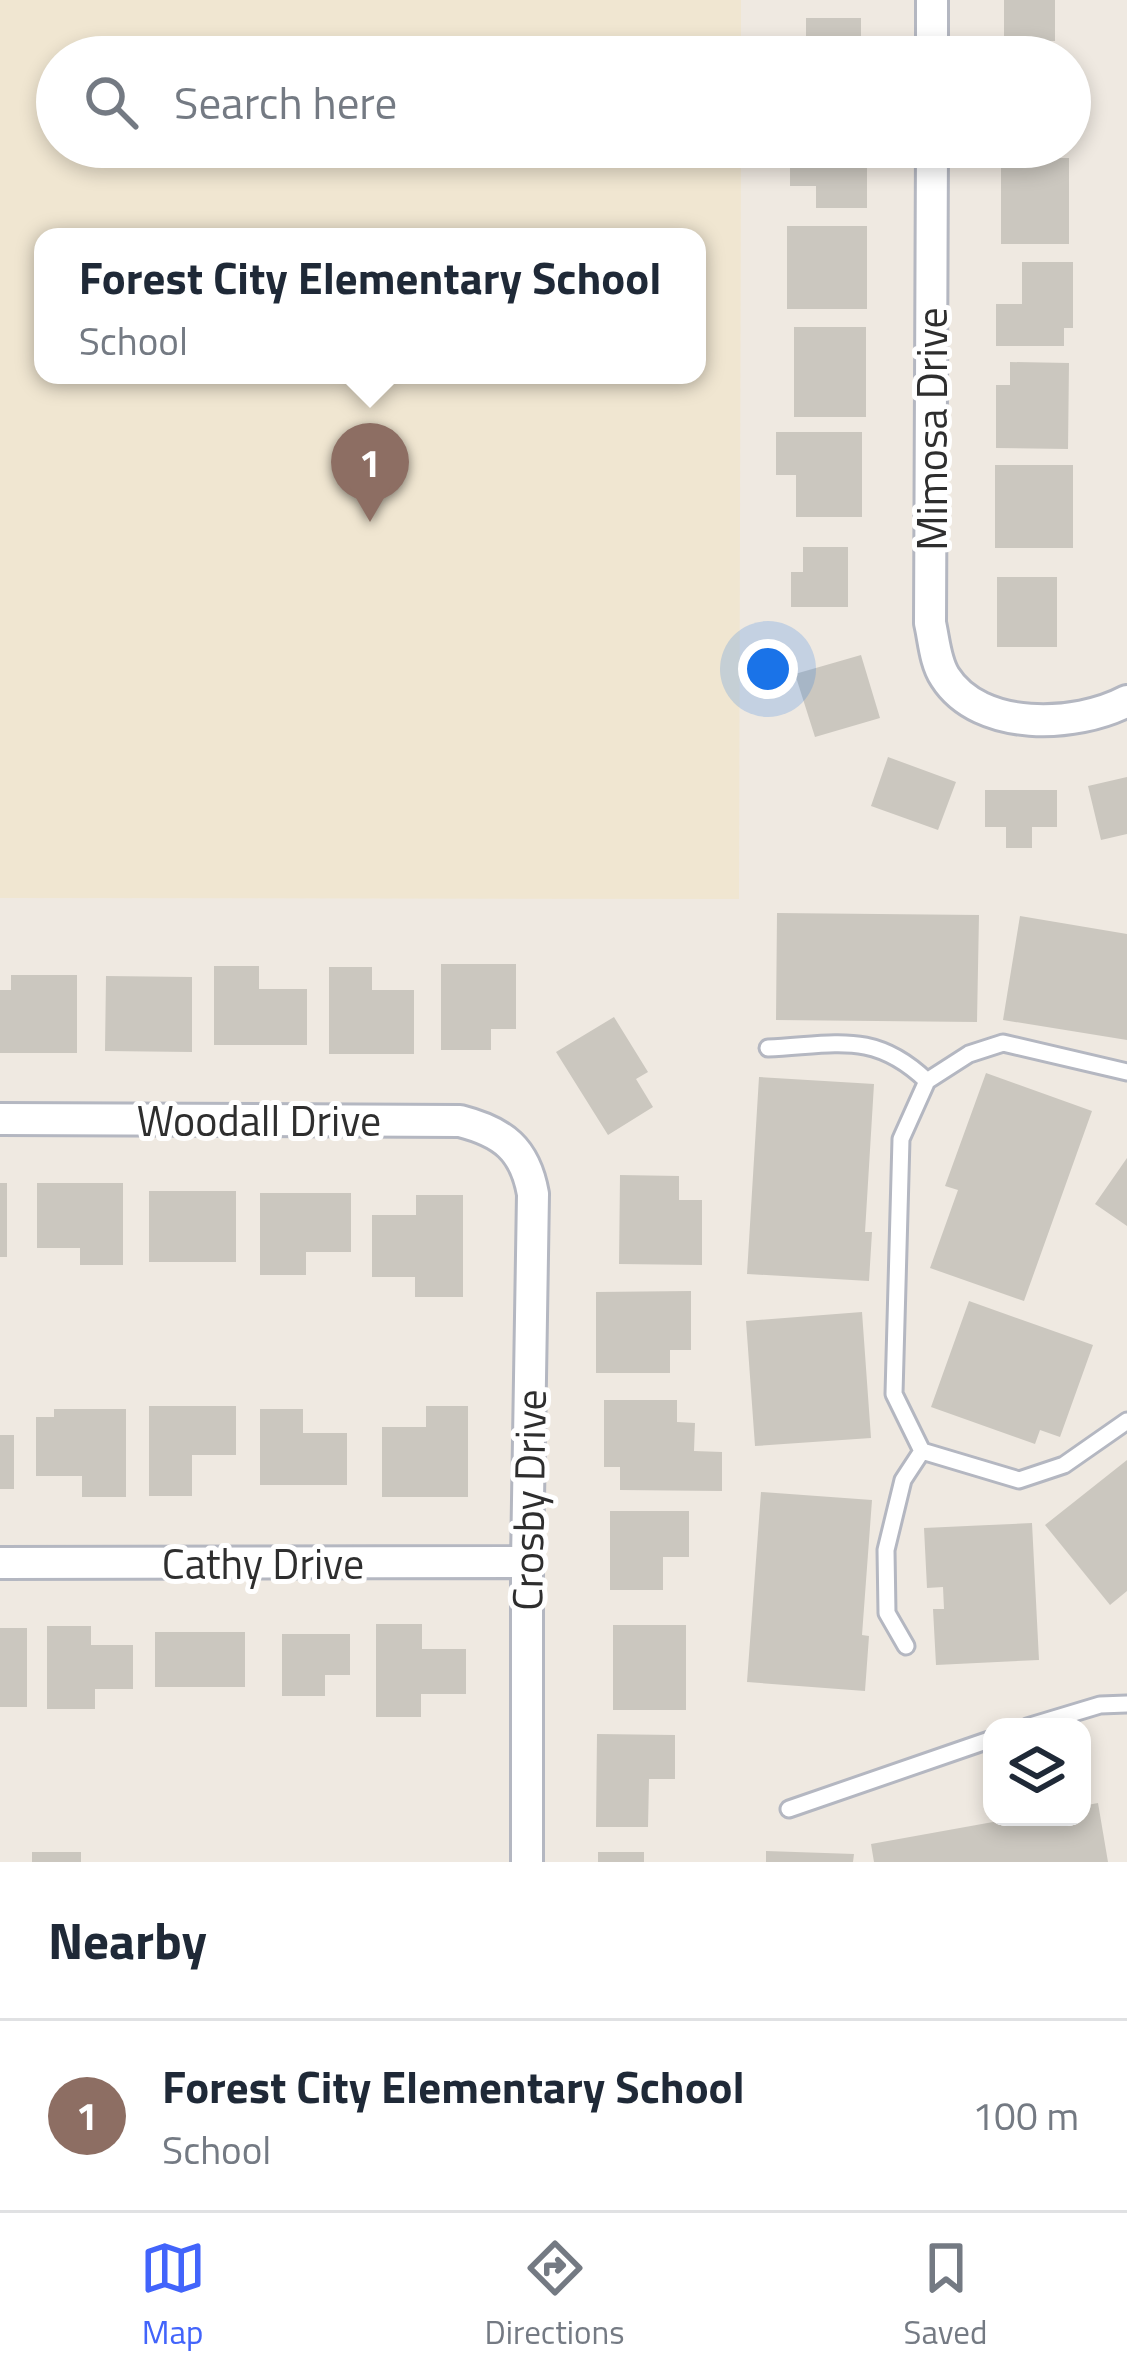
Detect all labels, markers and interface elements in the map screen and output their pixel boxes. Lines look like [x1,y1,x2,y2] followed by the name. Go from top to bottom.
[36,36,1091,168] search box
[174,68,397,136] text: Search here
[78,69,144,135] icon: search
[34,228,706,384] popup
[79,243,661,311] text: Forest City Elementary School
[899,307,963,551] street label: Mimosa Drive
[79,311,188,370] text: School
[331,423,409,522] pin: 1
[738,639,798,699] your location
[137,1088,381,1152] street label: Woodall Drive
[494,1389,562,1611] street label: Crosby Drive
[162,1531,364,1595] street label: Cathy Drive
[983,1718,1091,1826] map controls
[983,1718,1091,1826] button: layers
[48,1901,207,1979] text: Nearby
[162,2052,745,2120] text: Forest City Elementary School
[76,2086,98,2145] text: 1
[972,2086,1079,2145] text: 100 m
[162,2120,271,2179] text: School
[140,2235,206,2357] tab: Map
[485,2235,625,2357] tab: Directions
[904,2235,987,2357] tab: Saved

